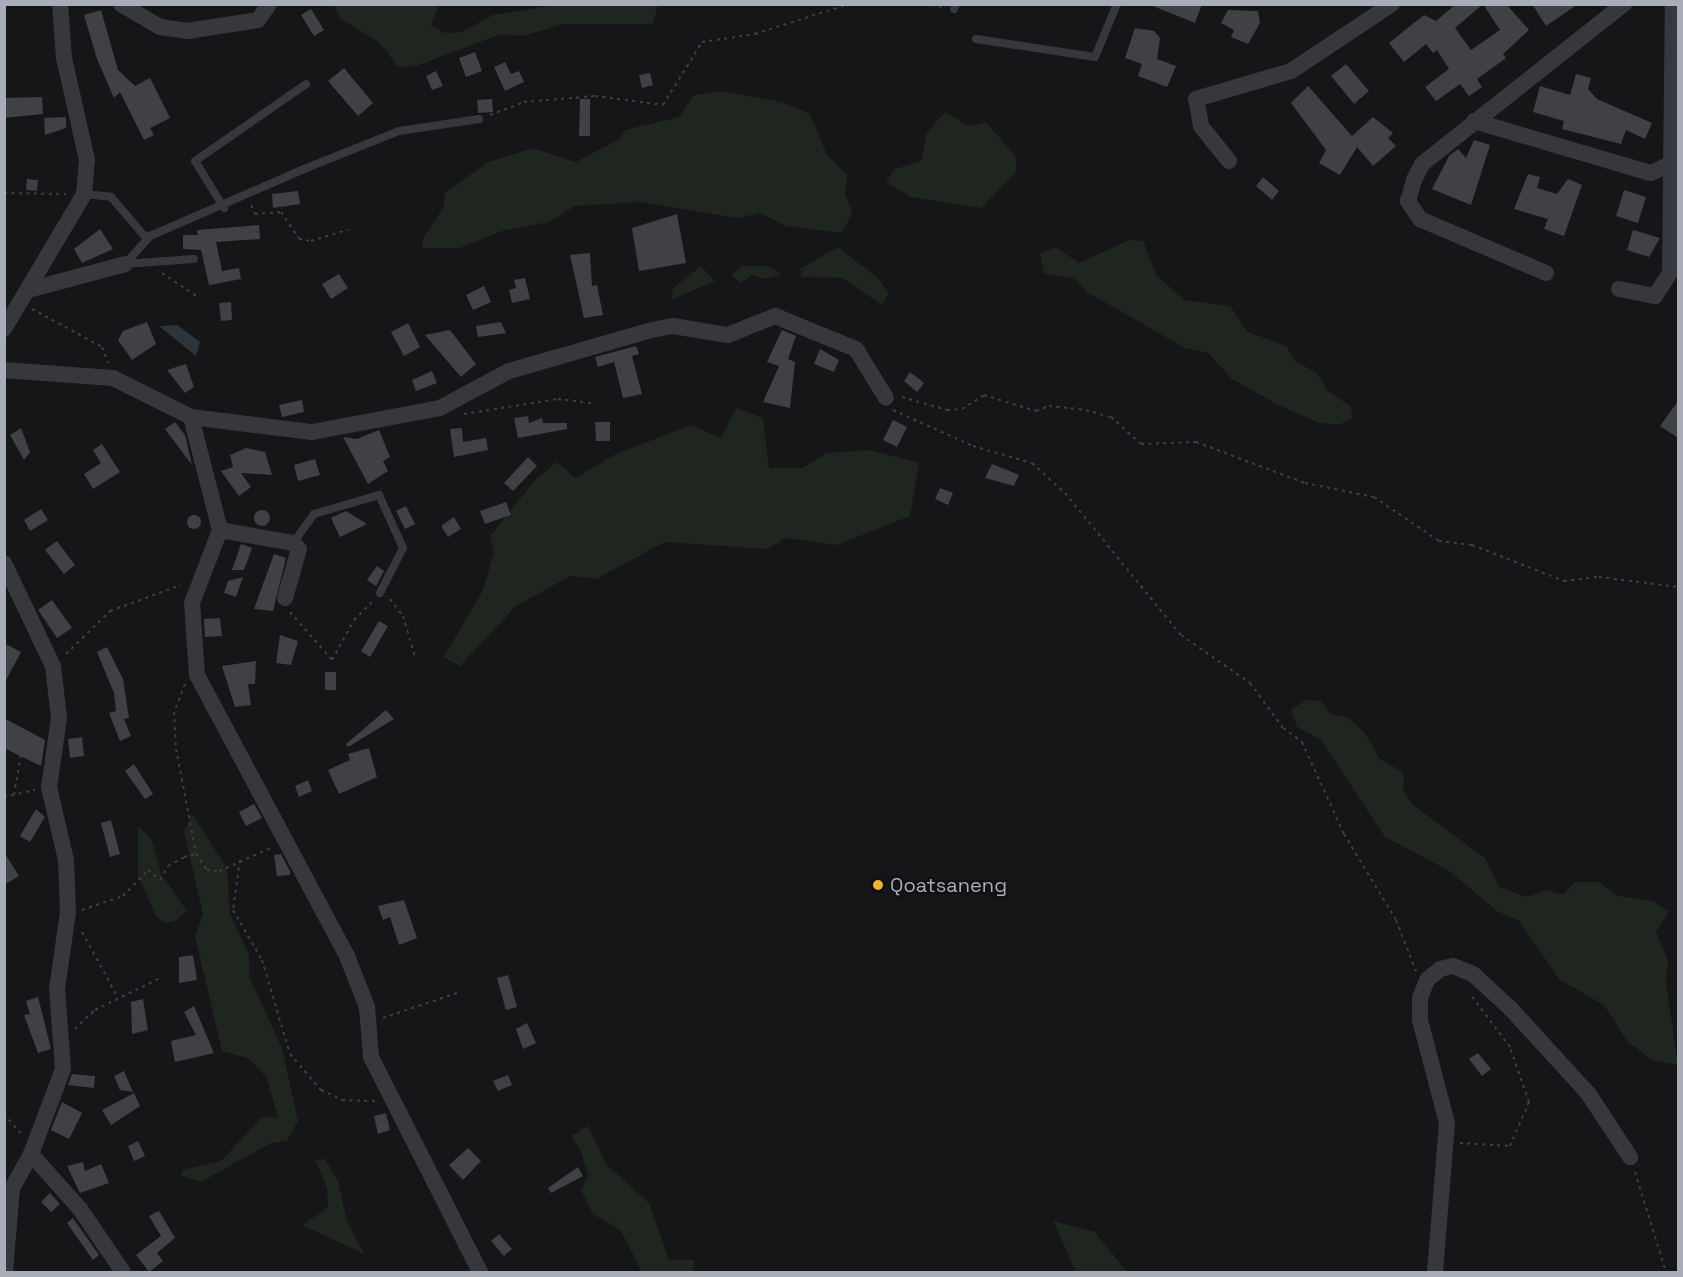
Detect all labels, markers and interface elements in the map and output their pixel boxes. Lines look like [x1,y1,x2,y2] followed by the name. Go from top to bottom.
[890,873,1007,897] place label: Qoatsaneng
[871,878,885,892] marker: Qoatsaneng

